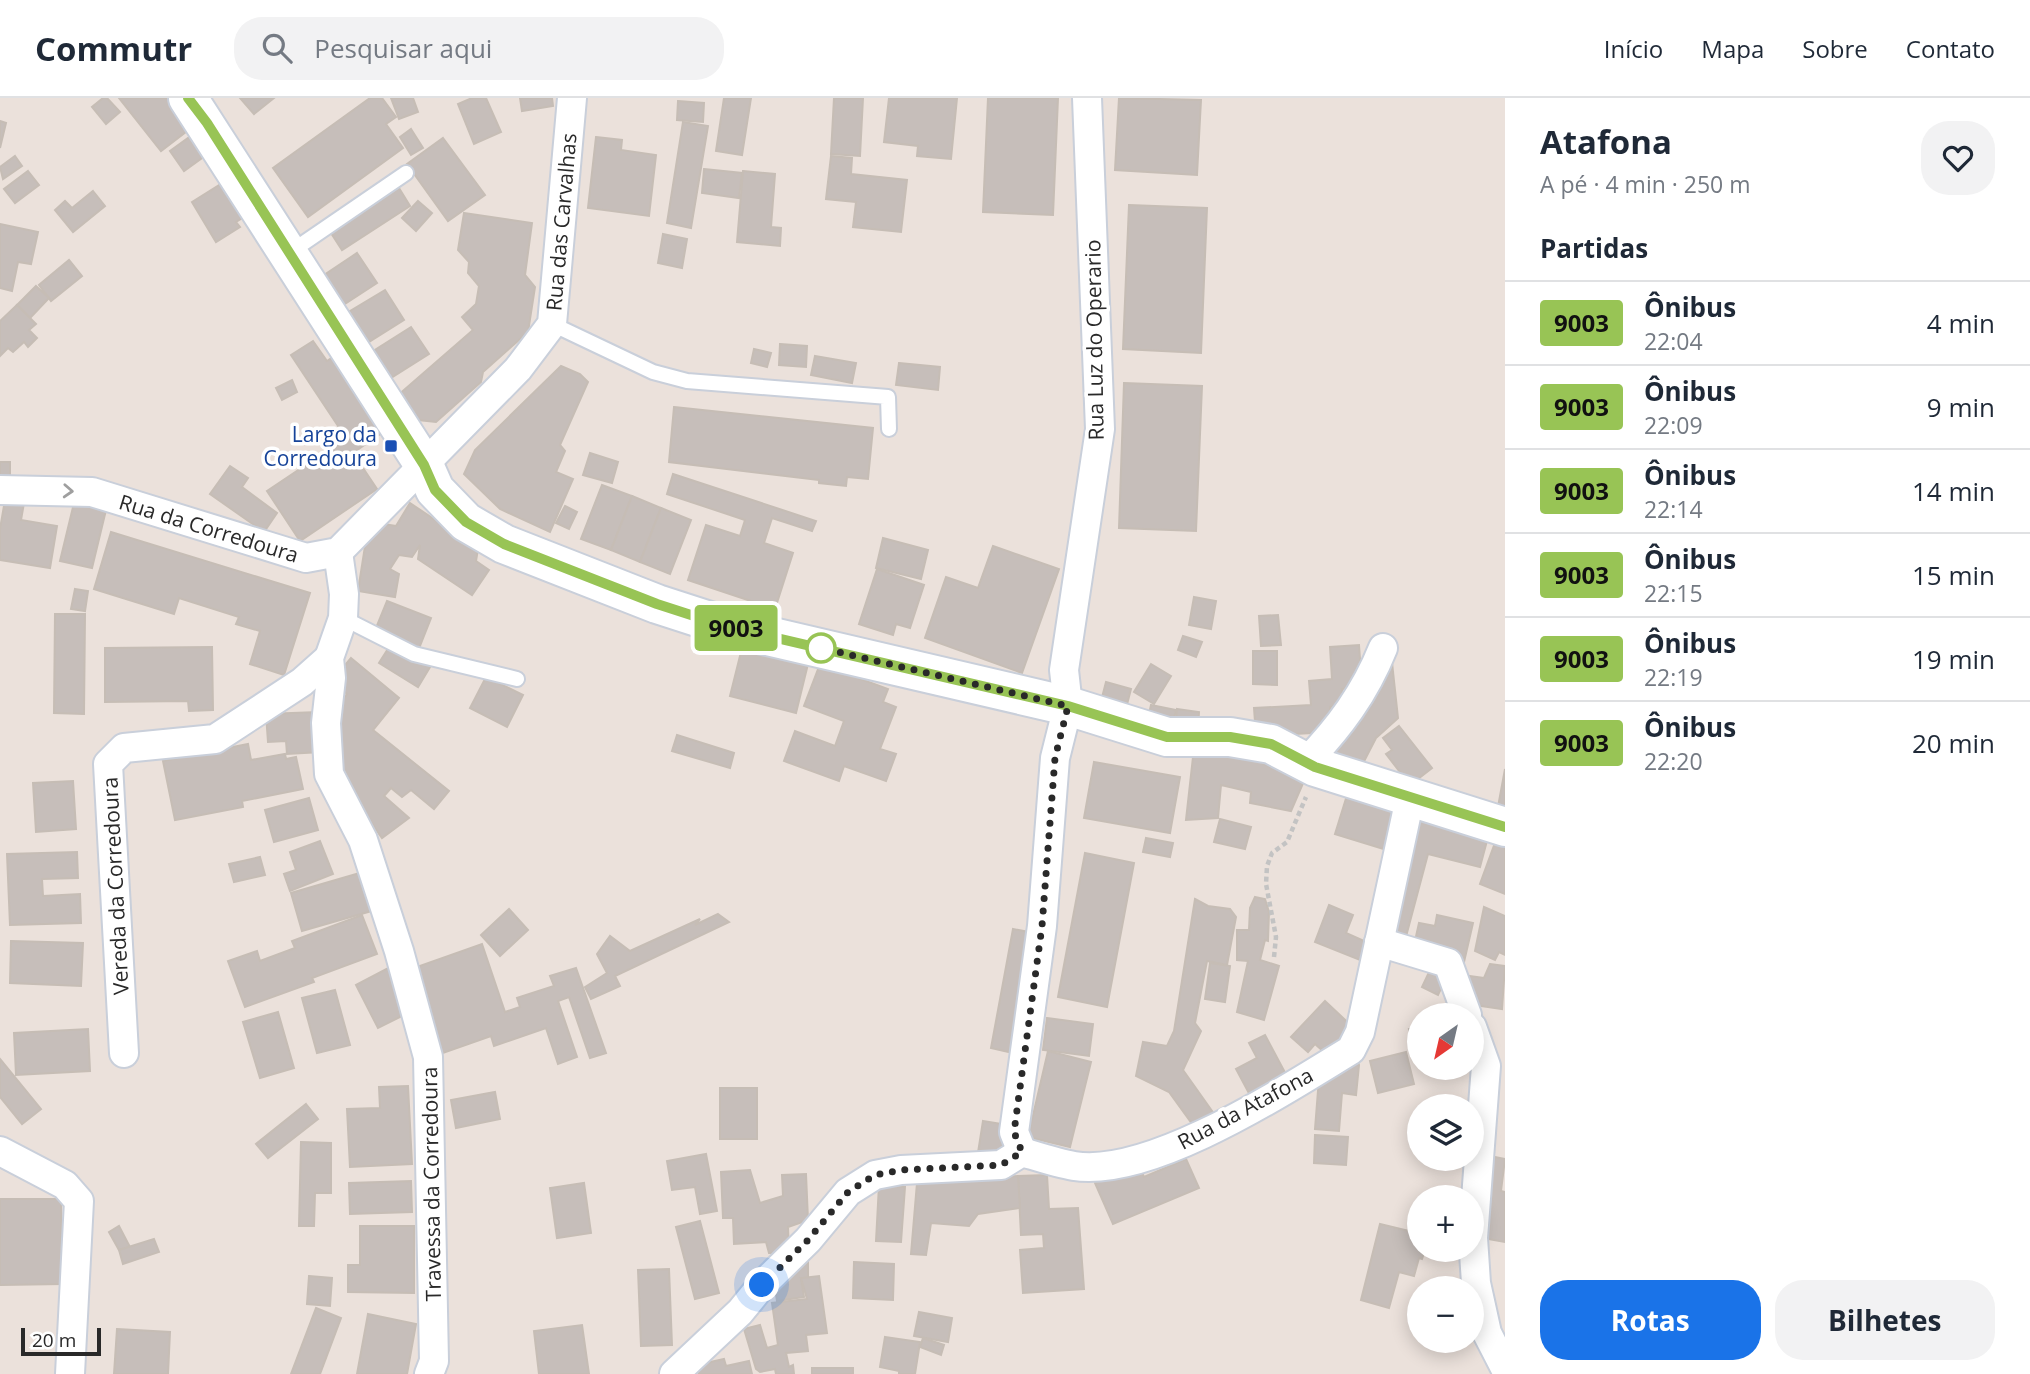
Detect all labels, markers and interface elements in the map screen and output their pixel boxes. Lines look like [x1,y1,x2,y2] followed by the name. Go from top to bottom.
[234,17,724,80] search box
[35,26,192,71] text: Commutr
[258,29,296,67] icon: search
[314,30,492,66] text: Pesquisar aqui
[1604,32,1663,65] text: Início
[1701,32,1764,65] text: Mapa
[1802,32,1868,65] text: Sobre
[1906,32,1995,65] text: Contato
[1540,119,1672,164] text: Atafona
[1921,121,1995,195] button: heart
[539,132,583,312] street label: Rua das Carvalhas
[1540,168,1751,200] text: A pé · 4 min · 250 m
[1540,230,1648,266] text: Partidas
[1078,239,1110,441] street label: Rua Luz do Operario
[1644,289,1736,325] text: Ônibus
[1927,305,1995,341] text: 4 min
[1554,306,1609,339] text: 9003
[1644,325,1703,357] text: 22:04
[1644,373,1736,409] text: Ônibus
[1927,389,1995,425] text: 9 min
[1554,390,1609,423] text: 9003
[1644,409,1703,441] text: 22:09
[264,420,377,472] place label: Largo da Corredoura
[383,438,399,454] marker: Largo da Corredoura
[1644,457,1736,493] text: Ônibus
[1912,473,1995,509] text: 14 min
[1554,474,1609,507] text: 9003
[63,483,74,498] one-way arrow
[116,487,302,569] street label: Rua da Corredoura
[1644,493,1703,525] text: 22:14
[1644,541,1736,577] text: Ônibus
[1912,557,1995,593] text: 15 min
[1554,558,1609,591] text: 9003
[1644,577,1703,609] text: 22:15
[687,605,785,651] line badge: 9003
[709,611,763,644] text: 9003
[1644,625,1736,661] text: Ônibus
[806,633,836,663] unlabelled marker
[1912,641,1995,677] text: 19 min
[1554,642,1609,675] text: 9003
[1644,661,1703,693] text: 22:19
[1644,709,1736,745] text: Ônibus
[1912,725,1995,761] text: 20 min
[1554,726,1609,759] text: 9003
[1644,745,1703,777] text: 22:20
[95,776,135,996] street label: Vereda da Corredoura
[1407,1003,1484,1080] north arrow
[1407,1003,1484,1353] map controls
[1172,1061,1318,1155] street label: Rua da Atafona
[415,1066,447,1302] street label: Travessa da Corredoura
[1407,1094,1484,1171] button: layers
[1407,1185,1484,1262] button: +
[744,1267,779,1302] your location
[1407,1276,1484,1353] button: −
[1540,1280,1761,1360] button: Rotas
[1775,1280,1995,1360] button: Bilhetes
[21,1325,102,1357] scale bar
[32,1327,76,1353] text: 20 m

